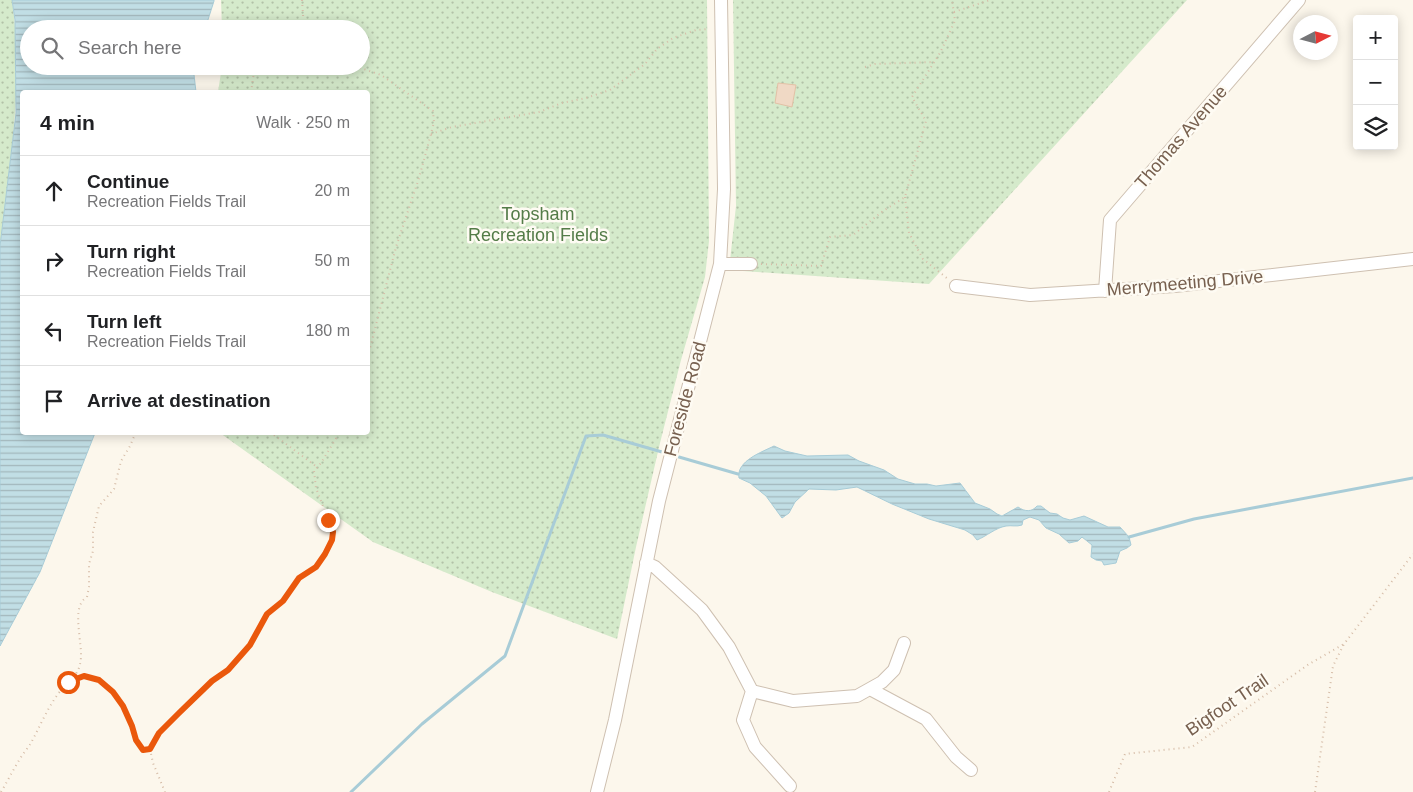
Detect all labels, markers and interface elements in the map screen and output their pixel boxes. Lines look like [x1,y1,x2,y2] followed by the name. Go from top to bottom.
[1293,15,1338,60] north arrow
[1353,15,1398,150] map controls
[1353,15,1398,60] button: +
[20,20,370,75] search box
[38,34,66,62] icon: search
[78,37,182,58] text: Search here
[1353,60,1398,105] button: −
[1131,81,1231,193] street label: Thomas Avenue
[1353,105,1398,150] button: layers
[40,111,95,134] text: 4 min
[256,114,350,131] text: Walk · 250 m
[87,171,169,192] text: Continue
[40,177,68,205] icon: ahead
[314,182,350,199] text: 20 m
[87,193,246,210] text: Recreation Fields Trail
[468,204,608,245] park label: Topsham Recreation Fields
[87,241,175,262] text: Turn right
[40,247,68,275] icon: right
[314,252,350,269] text: 50 m
[87,263,246,280] text: Recreation Fields Trail
[1106,266,1264,300] street label: Merrymeeting Drive
[87,311,162,332] text: Turn left
[40,317,68,345] icon: left
[306,322,350,339] text: 180 m
[87,333,246,350] text: Recreation Fields Trail
[660,339,710,459] street label: Foreside Road
[40,387,68,415] icon: arrive
[87,390,271,411] text: Arrive at destination
[317,509,340,532] route end
[1182,670,1272,740] street label: Bigfoot Trail
[57,671,80,694] route start

